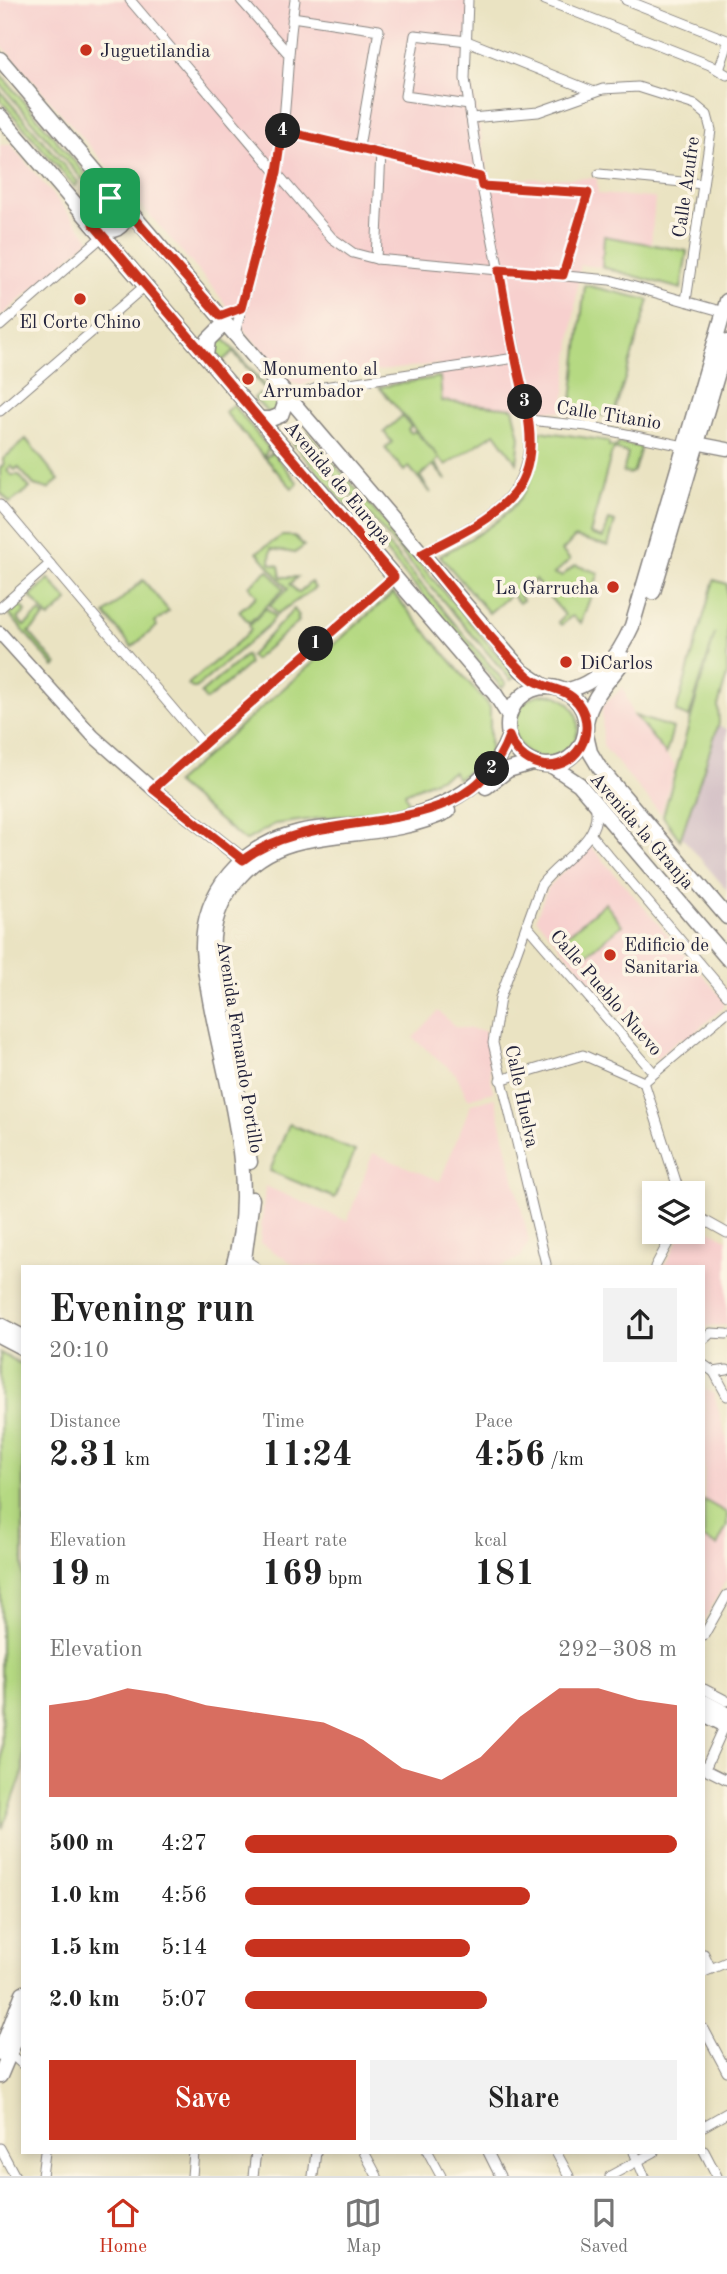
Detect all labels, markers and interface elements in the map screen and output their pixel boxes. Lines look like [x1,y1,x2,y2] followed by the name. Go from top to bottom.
[78,42,94,58] marker: Juguetilandia
[100,43,211,62] place label: Juguetilandia
[266,114,300,148] pin: 4
[277,121,288,140] text: 4
[671,135,704,239] street label: Calle Azufre
[80,168,140,228] pin
[91,179,129,217] icon: arrive
[72,291,88,307] marker: El Corte Chino
[19,314,141,333] place label: El Corte Chino
[262,361,378,402] place label: Monumento al Arrumbador
[240,371,256,387] marker: Monumento al Arrumbador
[508,384,542,420] pin: 3
[519,392,530,411] text: 3
[555,399,662,434] street label: Calle Titanio
[280,418,395,550] street label: Avenida de Europa
[605,579,621,595] marker: La Garrucha
[495,580,600,599] place label: La Garrucha
[298,626,334,662] pin: 1
[310,634,321,653] text: 1
[558,654,574,670] marker: DiCarlos
[580,655,653,674] place label: DiCarlos
[475,752,510,786] pin: 2
[486,759,497,778] text: 2
[586,770,697,894] street label: Avenida la Granja
[545,927,665,1060] street label: Calle Pueblo Nuevo
[624,937,709,978] place label: Edificio de Sanitaria
[212,940,265,1155] street label: Avenida Fernando Portillo
[602,947,618,963] marker: Edificio de Sanitaria
[500,1044,541,1150] street label: Calle Huelva
[642,1181,705,1244] map controls
[642,1181,705,1244] button: layers
[603,1288,677,1362] button: share
[49,1292,255,1330] text: Evening run
[49,1339,109,1362] text: 20:10
[49,1413,121,1432] text: Distance
[262,1413,304,1432] text: Time
[474,1413,513,1432] text: Pace
[49,1438,120,1473] text: 2.31
[262,1438,353,1473] text: 11:24
[474,1438,545,1473] text: 4:56
[120,1451,150,1470] text: km
[545,1451,584,1470] text: /km
[49,1532,126,1551] text: Elevation
[262,1532,347,1551] text: Heart rate
[474,1532,507,1551] text: kcal
[49,1557,90,1592] text: 19
[262,1557,323,1592] text: 169
[474,1557,535,1592] text: 181
[90,1570,110,1589] text: m
[323,1570,363,1589] text: bpm
[49,1638,143,1661] text: Elevation
[558,1638,677,1661] text: 292–308 m
[49,1832,114,1855] text: 500 m
[161,1832,207,1855] text: 4:27
[49,1884,120,1907] text: 1.0 km
[161,1884,207,1907] text: 4:56
[49,1936,120,1959] text: 1.5 km
[161,1936,207,1959] text: 5:14
[49,1988,120,2011] text: 2.0 km
[161,1988,207,2011] text: 5:07
[49,2060,356,2140] button: Save
[370,2060,677,2140] button: Share
[99,2194,147,2259] tab: Home
[344,2194,382,2259] tab: Map
[580,2194,628,2259] tab: Saved

